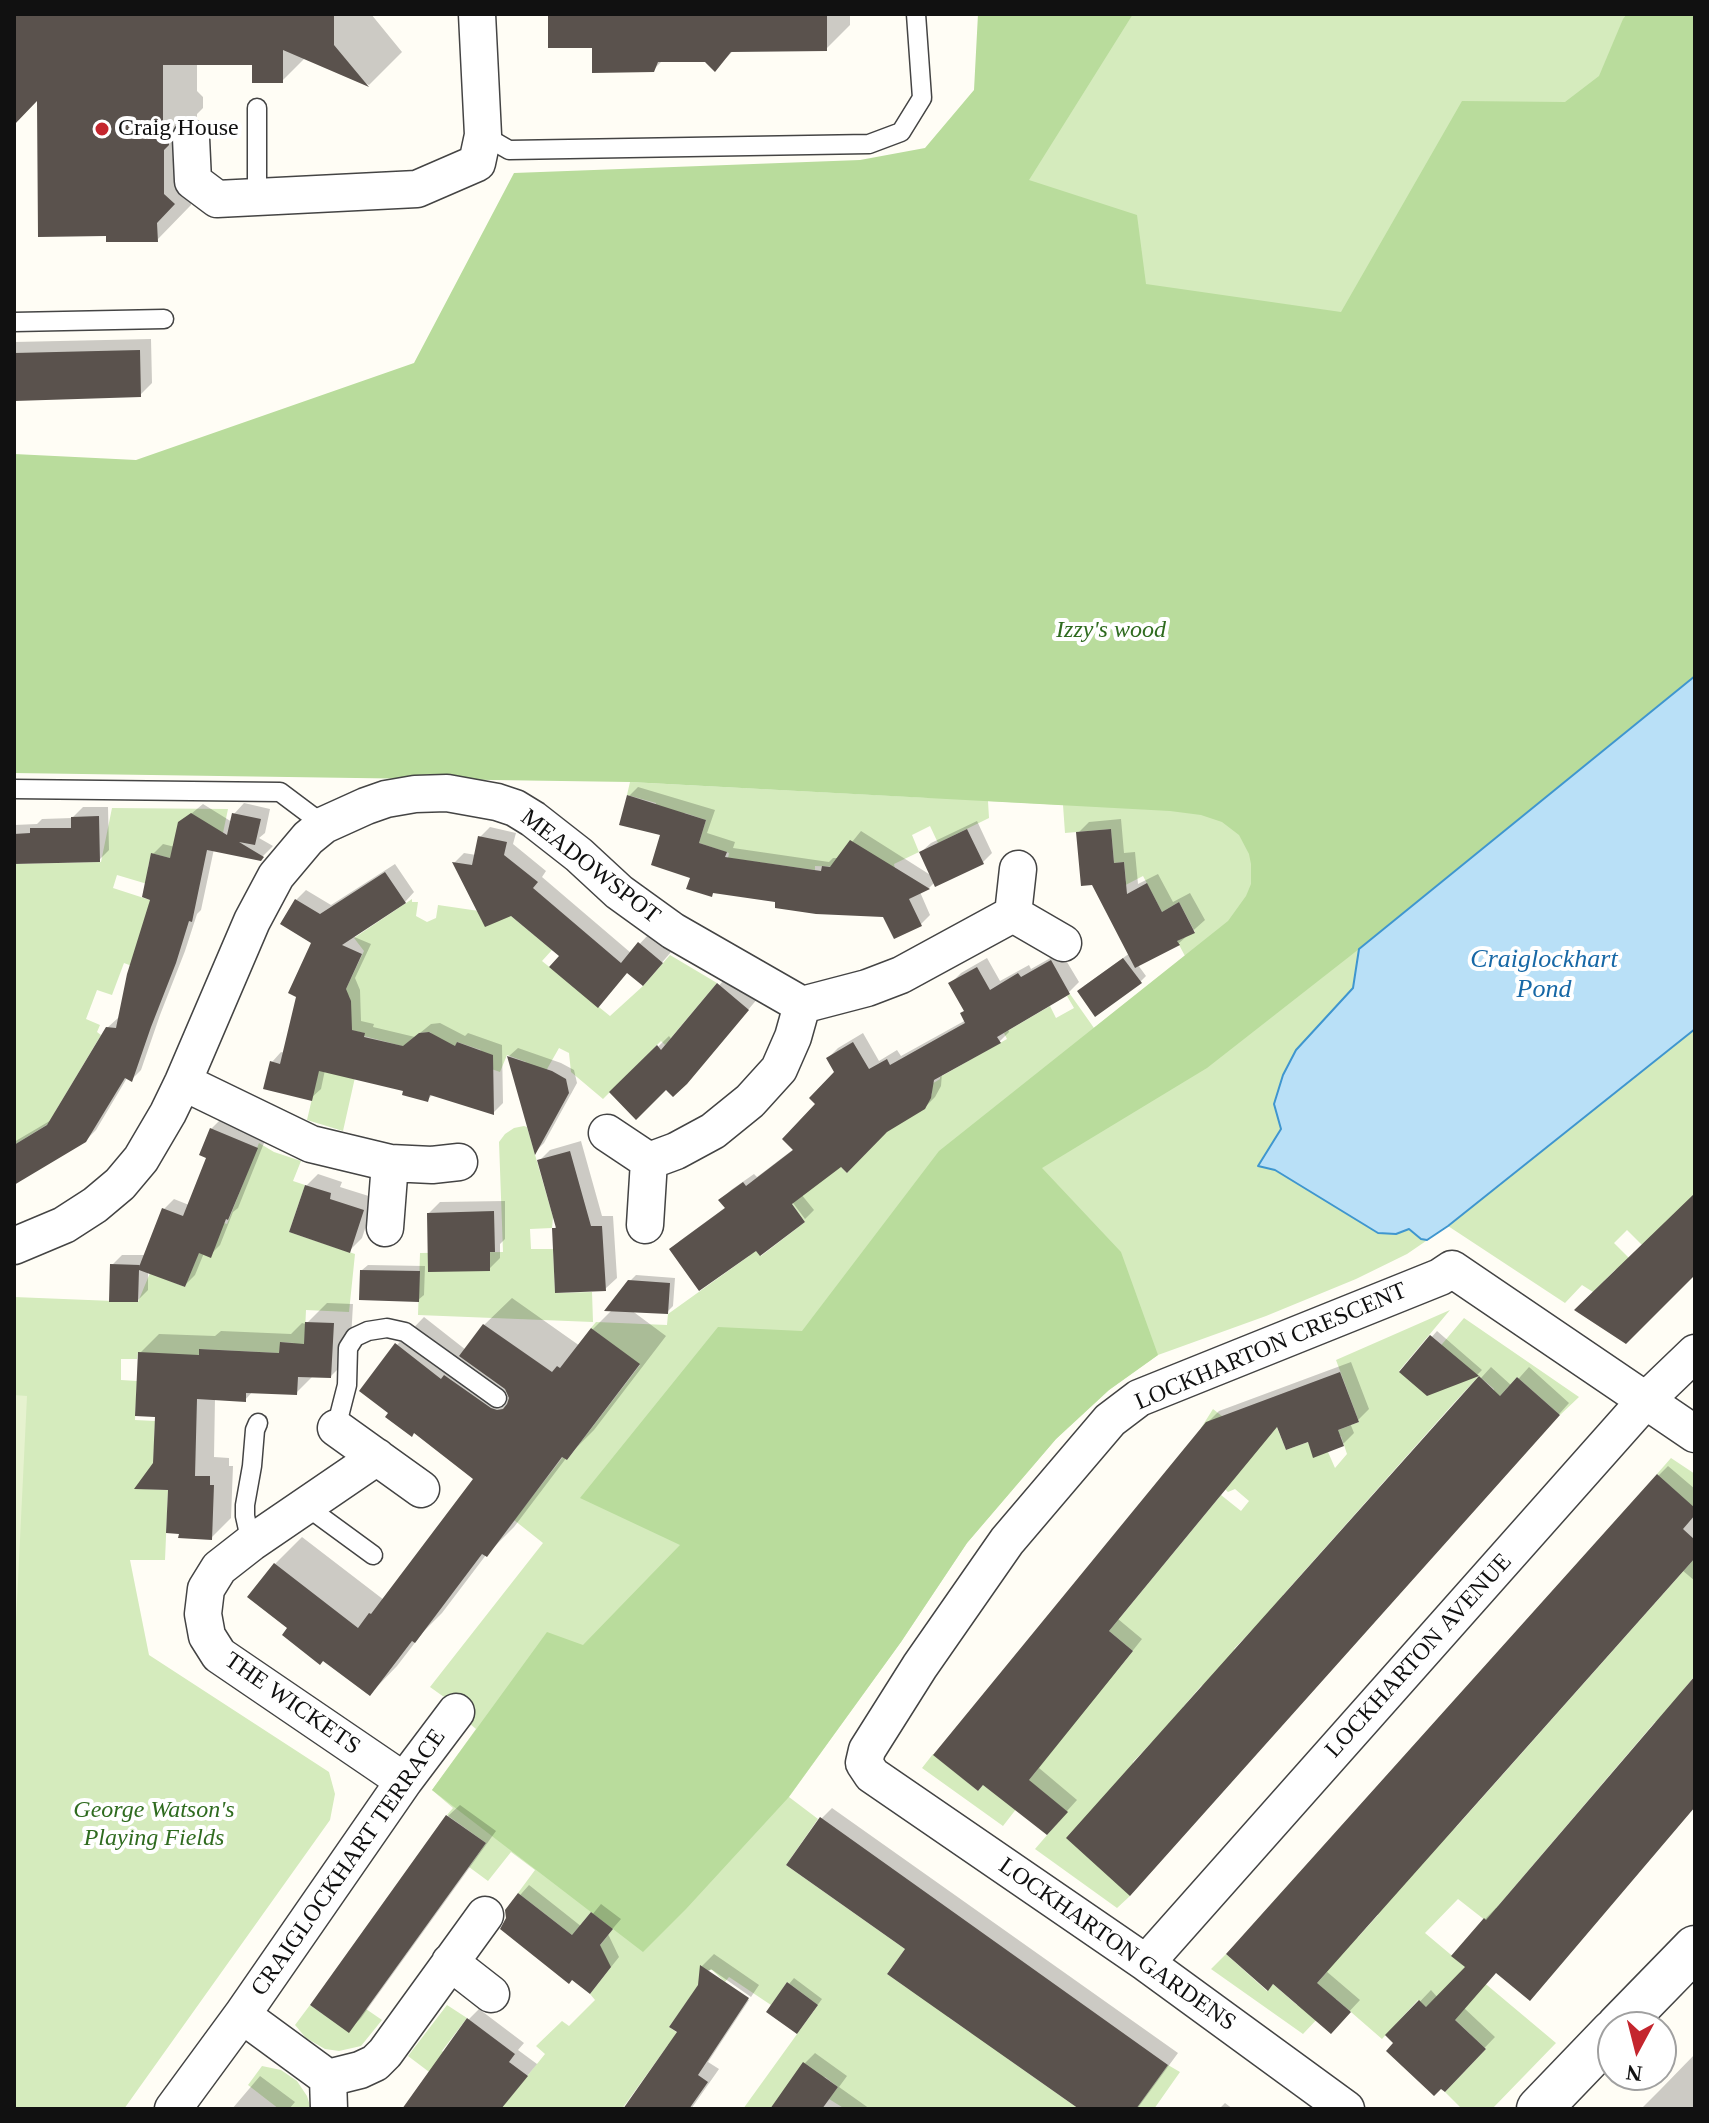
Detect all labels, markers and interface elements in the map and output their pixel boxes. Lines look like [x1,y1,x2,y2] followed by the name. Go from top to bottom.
[118,115,239,143] place label: Craig House
[93,120,111,138] marker: Craig House
[1056,617,1166,645] park label: Izzy's wood
[514,804,666,930] street label: MEADOWSPOT
[1470,944,1618,1006] water label: Craiglockhart Pond
[1131,1277,1411,1417] street label: LOCKHARTON CRESCENT
[1320,1548,1518,1764] street label: LOCKHARTON AVENUE
[218,1647,366,1761] street label: THE WICKETS
[246,1724,452,2002] street label: CRAIGLOCKHART TERRACE
[73,1797,235,1853] park label: George Watson's Playing Fields
[993,1852,1241,2038] street label: LOCKHARTON GARDENS
[1597,2011,1677,2091] north arrow
[1625,2060,1644,2087] text: N

